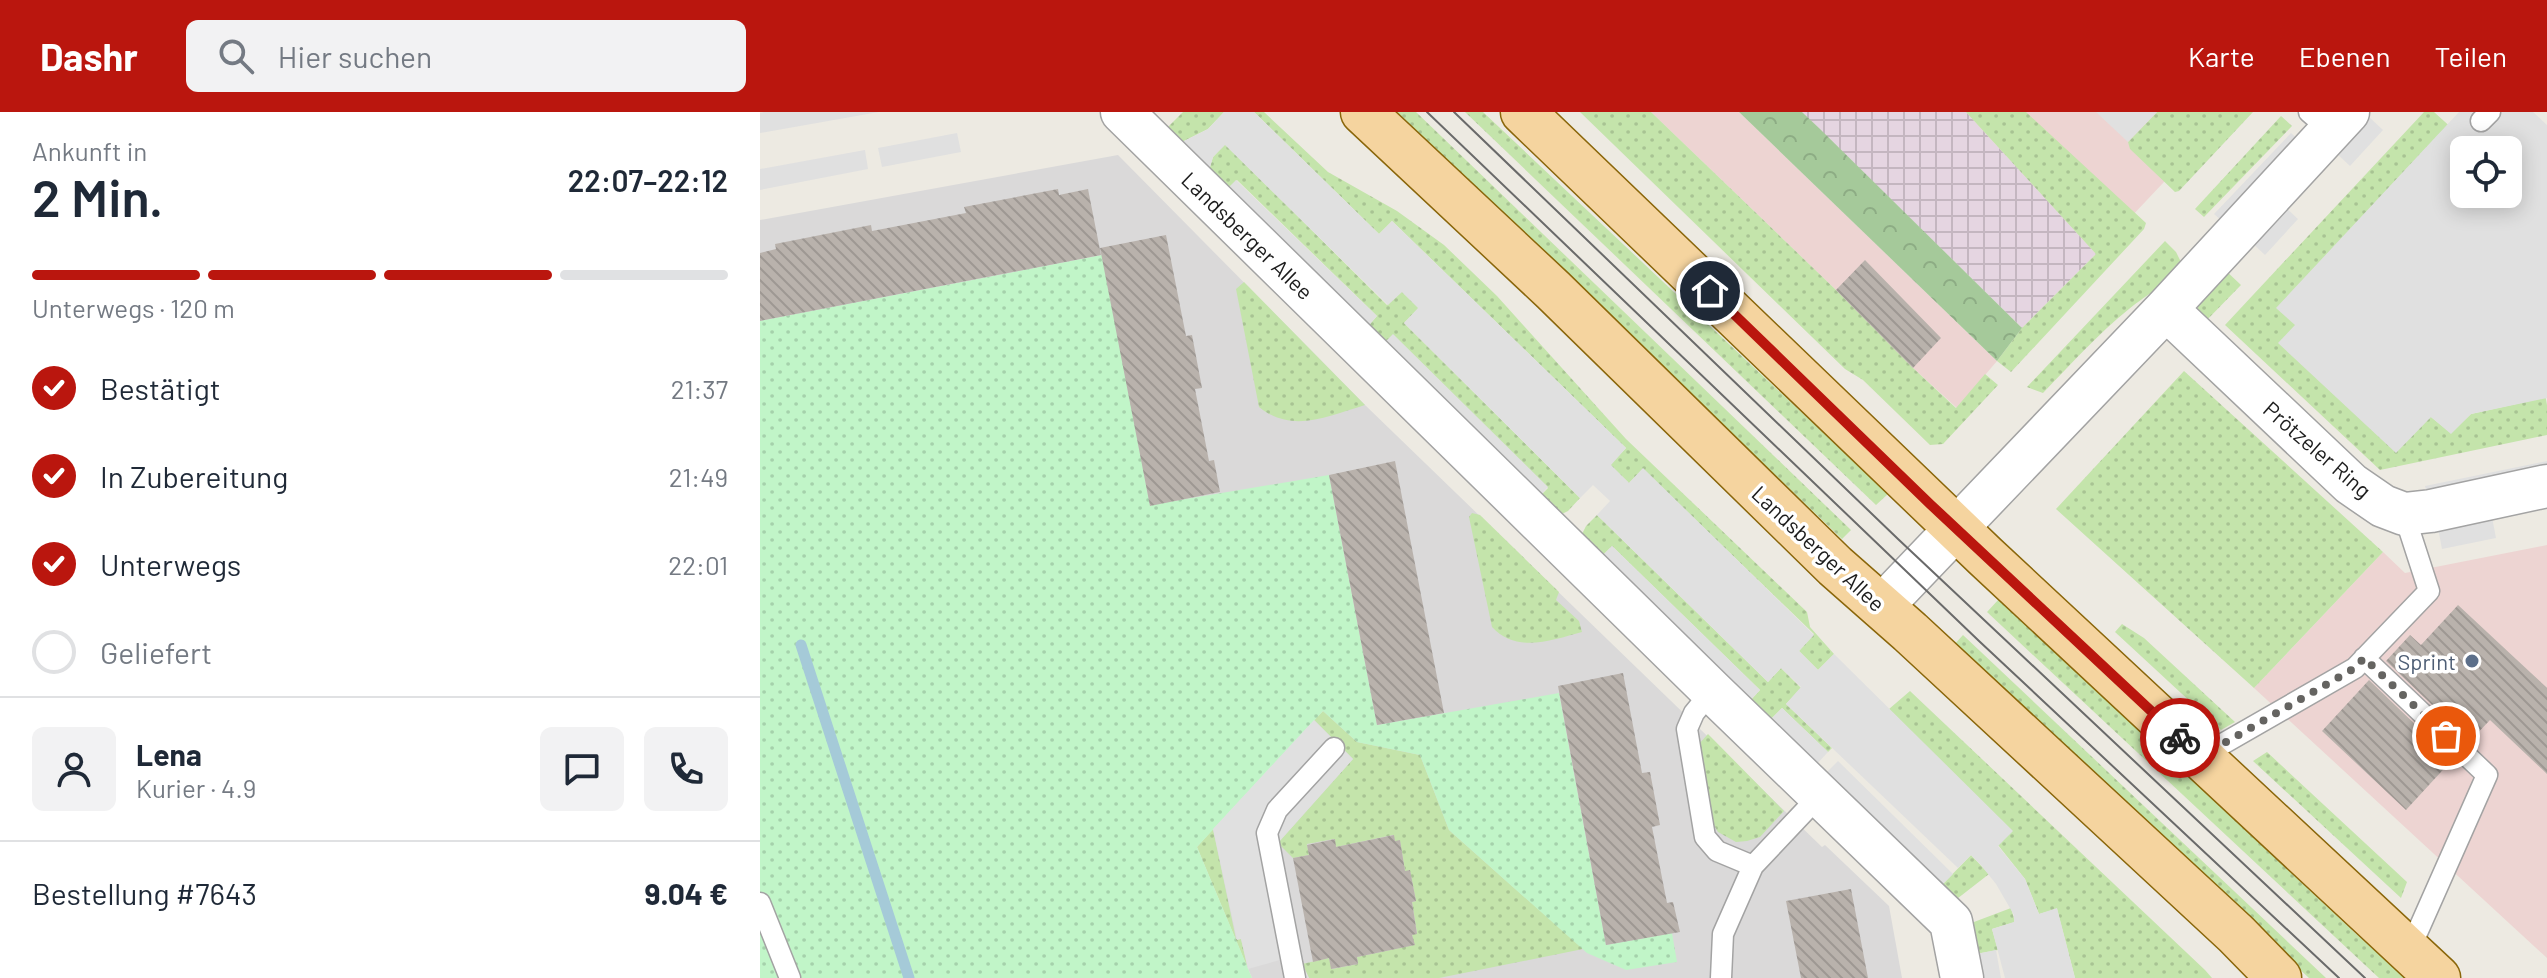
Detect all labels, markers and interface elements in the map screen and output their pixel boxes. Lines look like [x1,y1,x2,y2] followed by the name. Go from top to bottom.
[186,20,746,92] search box
[40,33,138,79] text: Dashr
[214,34,258,78] icon: search
[278,38,432,74] text: Hier suchen
[2188,39,2255,73] text: Karte
[2299,39,2391,73] text: Ebenen
[2435,39,2507,73] text: Teilen
[32,135,147,166] text: Ankunft in
[2450,136,2522,208] map controls
[2450,136,2522,208] button: locate
[568,162,728,198] text: 22:07–22:12
[32,165,163,227] text: 2 Min.
[1177,166,1319,304] street label: Landsberger Allee
[1676,257,1744,325] pin
[1688,269,1732,313] icon: home
[32,292,235,323] text: Unterwegs · 120 m
[32,366,76,410] icon: check
[100,370,221,406] text: Bestätigt
[671,373,728,404] text: 21:37
[2259,395,2377,503] street label: Prötzeler Ring
[32,454,76,498] icon: check
[100,458,288,494] text: In Zubereitung
[669,461,728,492] text: 21:49
[1747,480,1891,616] street label: Landsberger Allee
[32,542,76,586] icon: check
[100,546,241,582] text: Unterwegs
[668,549,728,580] text: 22:01
[100,634,212,670] text: Geliefert
[2398,648,2456,674] place label: Sprint
[2463,652,2481,670] marker: Sprint
[2140,698,2220,778] courier
[2412,702,2480,770] pin
[2424,714,2468,758] icon: bag
[2158,716,2202,760] icon: bike
[32,727,116,811] button: person
[540,727,624,811] button: chat
[644,727,728,811] button: phone
[136,736,202,772] text: Lena
[136,772,256,803] text: Kurier · 4.9
[32,875,257,911] text: Bestellung #7643
[644,875,728,911] text: 9.04 €

